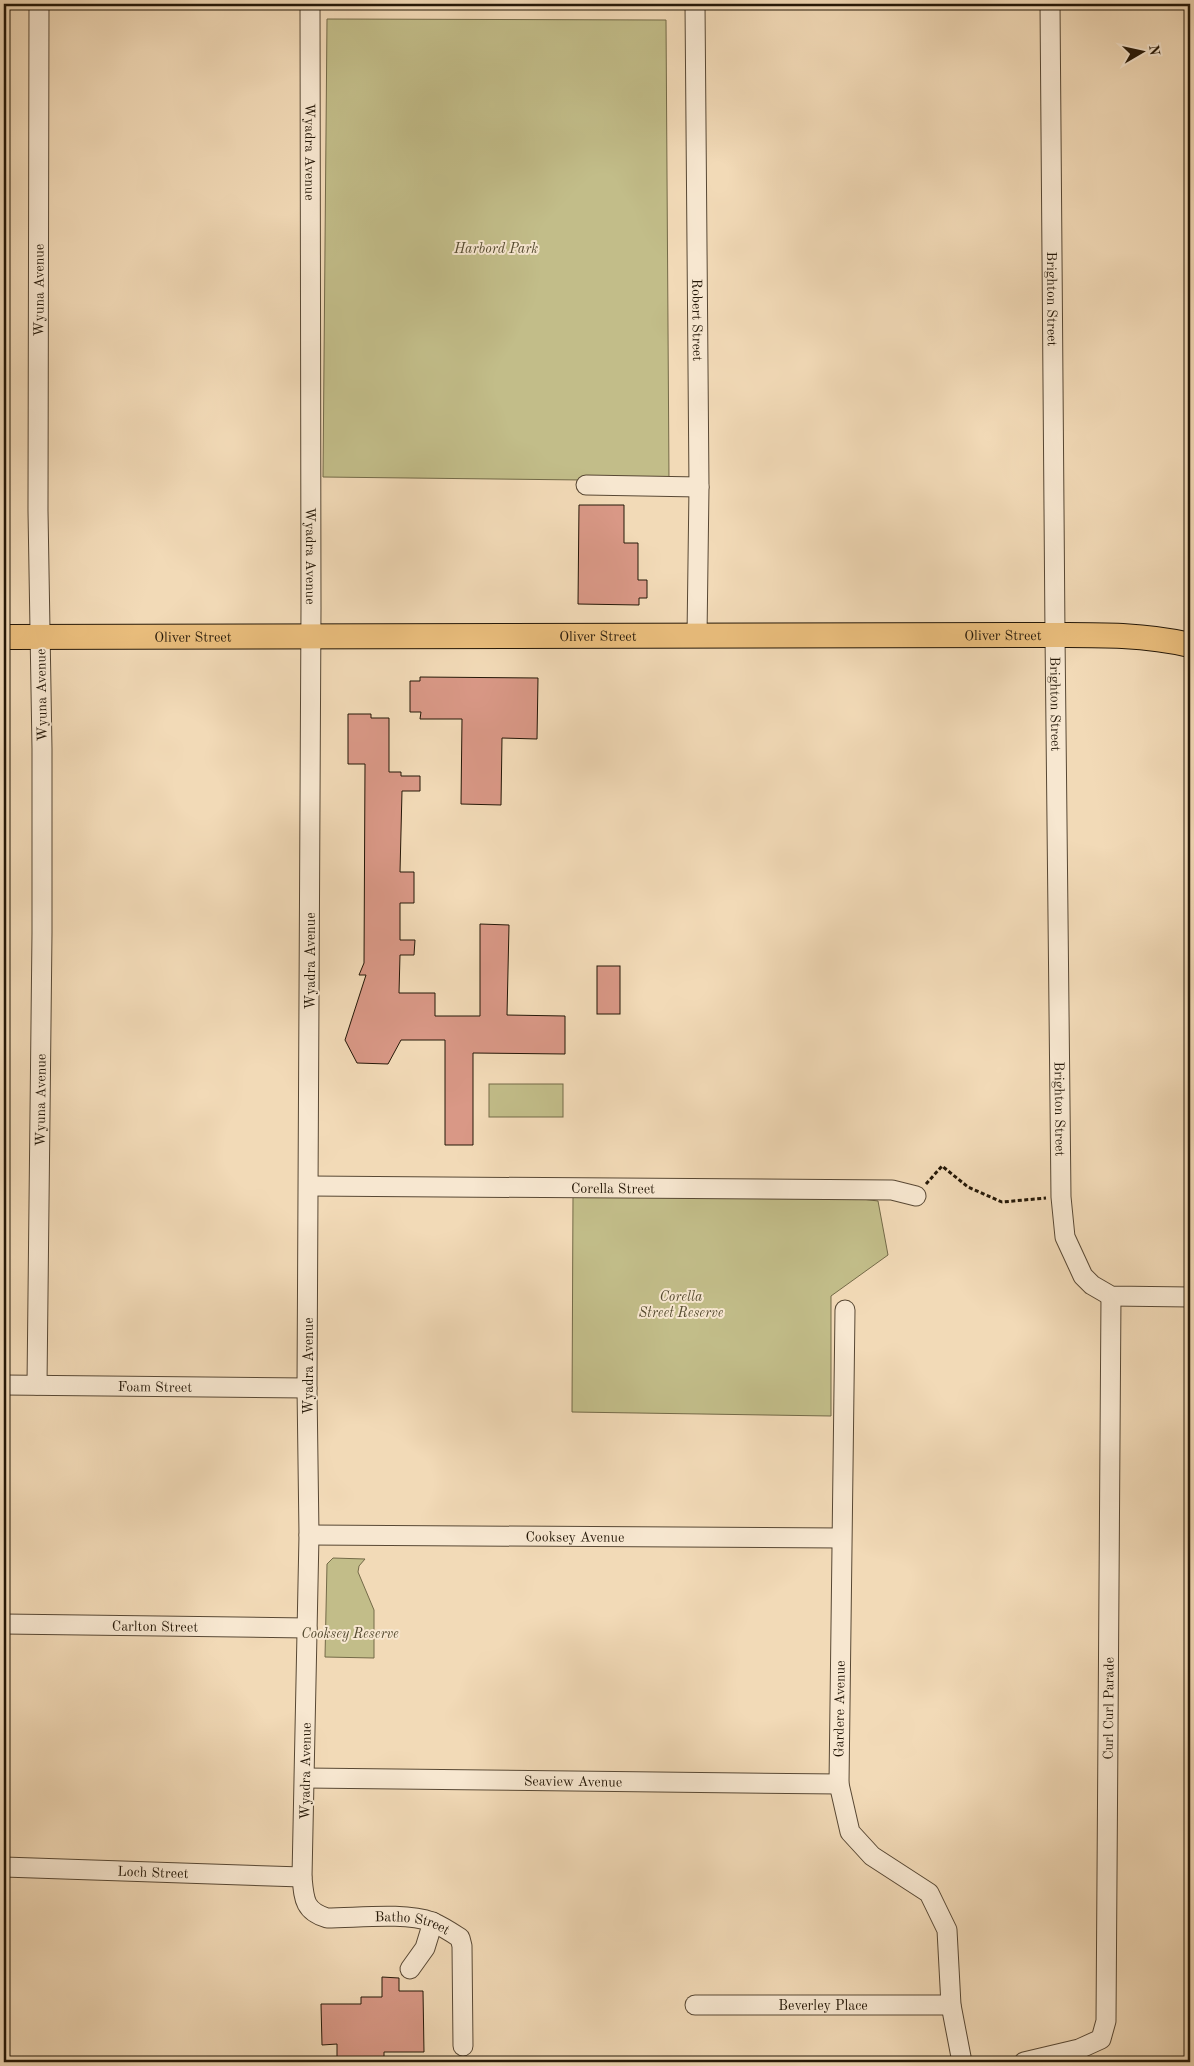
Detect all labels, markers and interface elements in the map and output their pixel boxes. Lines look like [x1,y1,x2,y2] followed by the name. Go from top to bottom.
[1116,28,1166,78] north arrow
[1146,44,1162,57] text: N
[302,103,316,201] street label: Wyadra Avenue
[453,242,538,256] park label: Harbord Park
[32,244,47,336] street label: Wyuna Avenue
[1044,251,1059,347] street label: Brighton Street
[689,279,704,361] street label: Robert Street
[303,507,317,605] street label: Wyadra Avenue
[964,629,1042,643] street label: Oliver Street
[559,630,637,644] street label: Oliver Street
[154,631,232,645] street label: Oliver Street
[34,649,50,741] street label: Wyuna Avenue
[1047,656,1062,752] street label: Brighton Street
[304,912,318,1010] street label: Wyadra Avenue
[34,1054,49,1146] street label: Wyuna Avenue
[1052,1061,1067,1157] street label: Brighton Street
[571,1182,655,1196] street label: Corella Street
[639,1290,724,1320] park label: Corella Street Reserve
[302,1317,316,1415] street label: Wyadra Avenue
[118,1380,192,1395] street label: Foam Street
[525,1530,625,1545] street label: Cooksey Avenue
[112,1619,198,1635] street label: Carlton Street
[301,1627,399,1642] park label: Cooksey Reserve
[1102,1657,1117,1760] street label: Curl Curl Parade
[832,1660,848,1758] street label: Gardere Avenue
[298,1722,314,1820] street label: Wyadra Avenue
[524,1774,622,1790] street label: Seaview Avenue
[117,1865,189,1881] street label: Loch Street
[375,1910,452,1938] street label: Batho Street
[778,1999,868,2013] street label: Beverley Place

